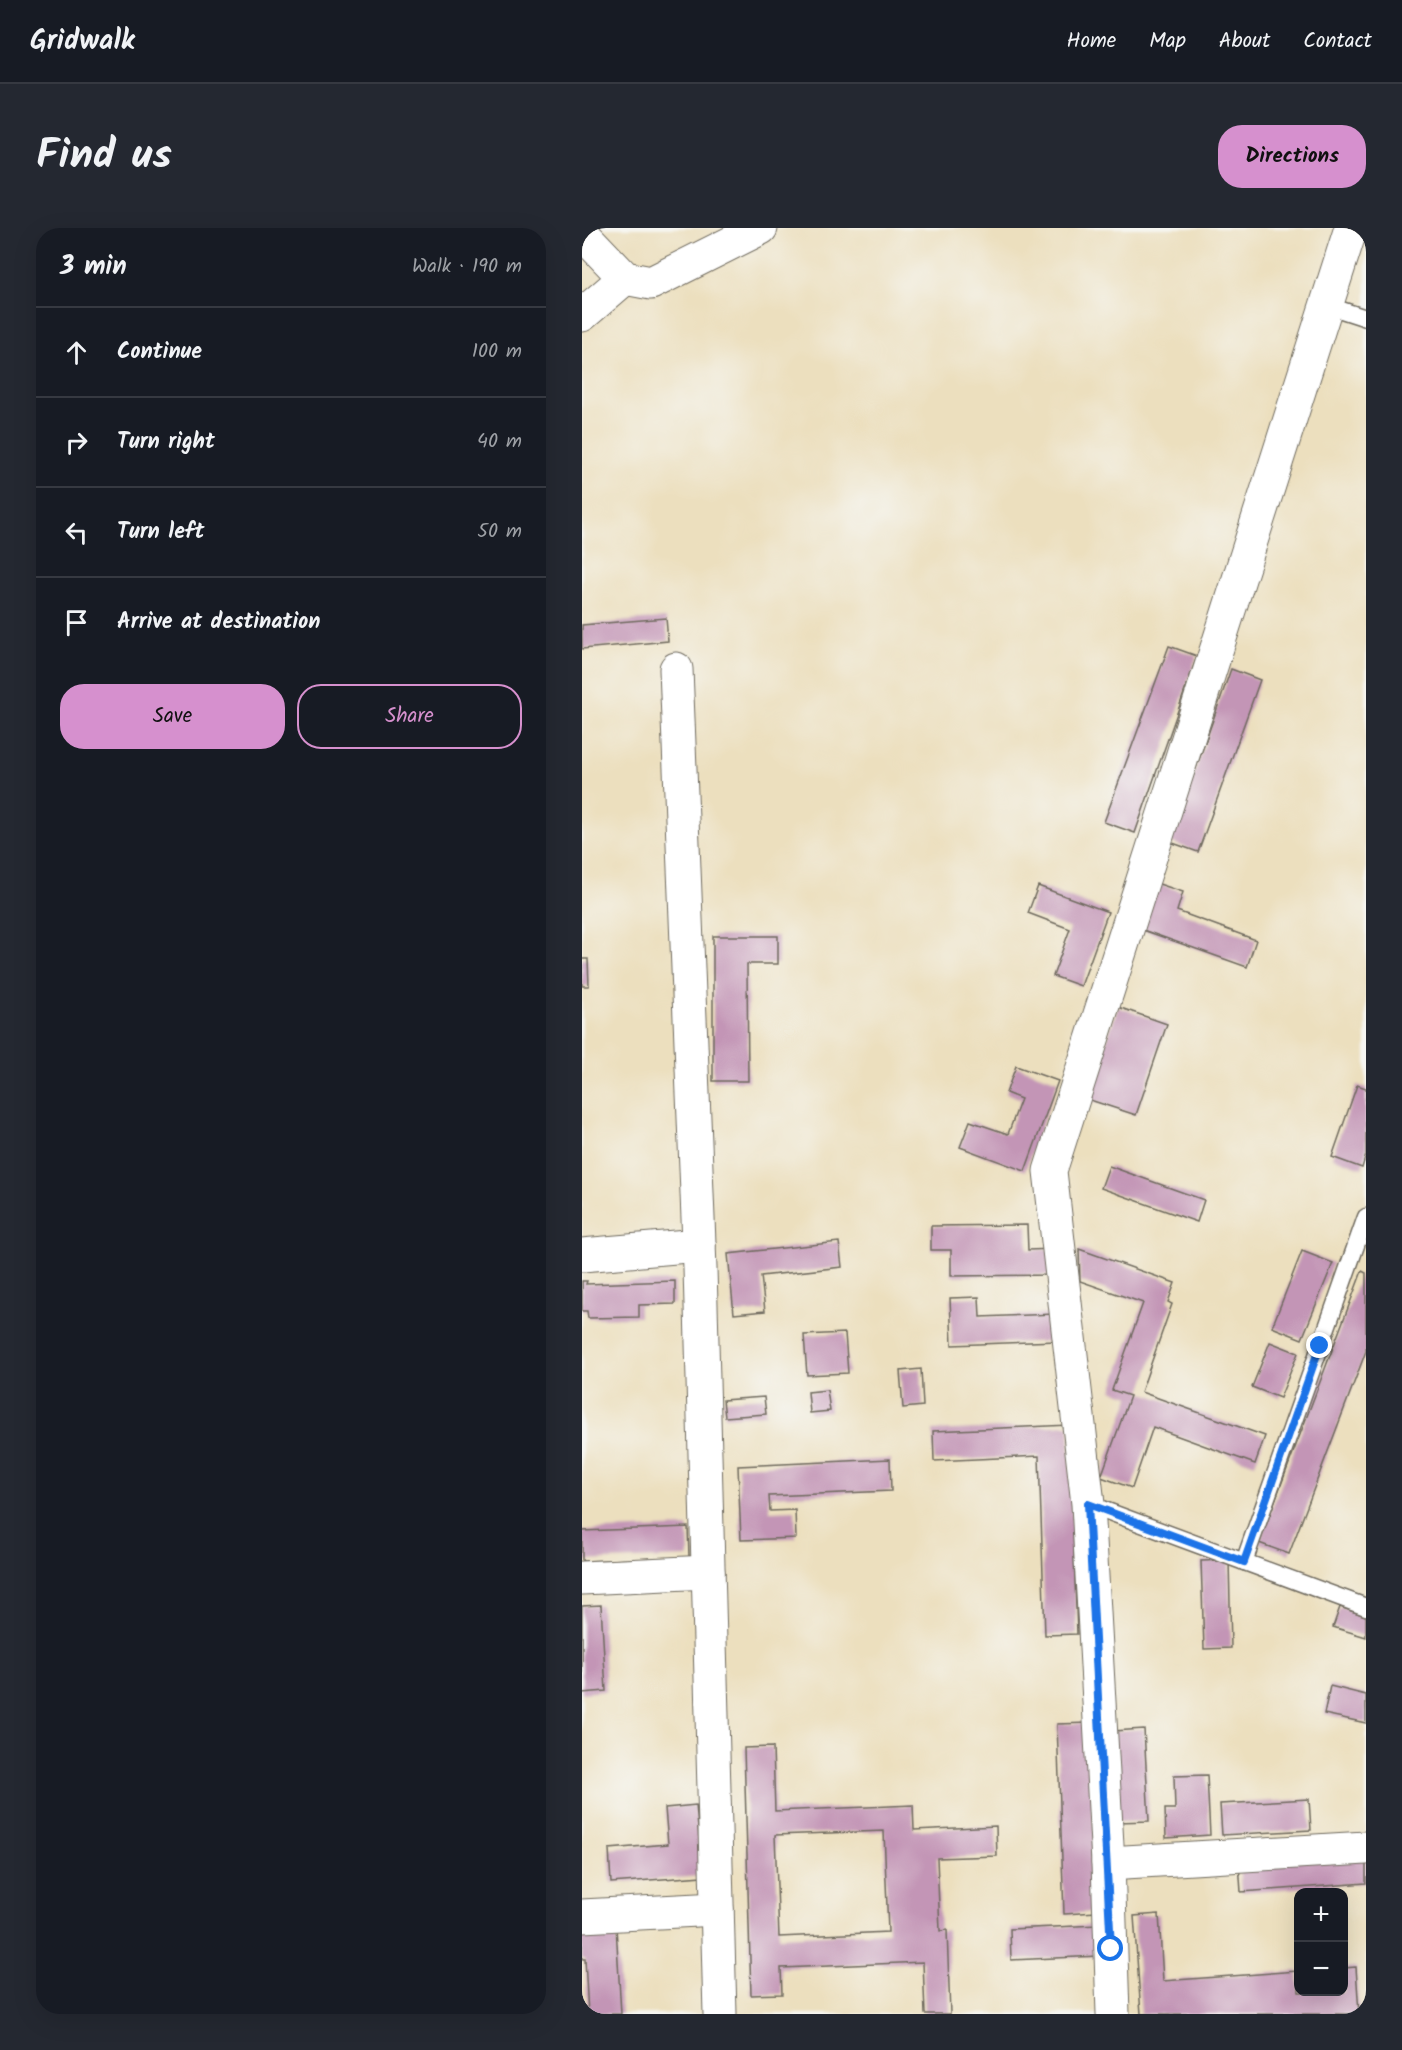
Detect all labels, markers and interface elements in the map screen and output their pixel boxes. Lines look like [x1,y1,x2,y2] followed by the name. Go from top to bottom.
[30,19,135,64] text: Gridwalk
[1067,25,1116,58] text: Home
[1149,25,1186,58] text: Map
[1219,25,1270,58] text: About
[1303,25,1372,58] text: Contact
[36,123,172,190] text: Find us
[1218,125,1366,188] button: Directions
[60,246,127,288] text: 3 min
[412,251,522,283] text: Walk · 190 m
[117,335,202,370] text: Continue
[60,336,93,369] icon: ahead
[472,336,522,368] text: 100 m
[117,425,215,460] text: Turn right
[60,426,93,459] icon: right
[477,426,522,458] text: 40 m
[117,515,204,550] text: Turn left
[60,516,93,549] icon: left
[477,516,522,548] text: 50 m
[117,605,320,640] text: Arrive at destination
[60,606,93,639] icon: arrive
[60,684,285,749] button: Save
[297,684,522,749] button: Share
[1306,1332,1332,1358] route end
[1294,1888,1348,1996] map controls
[1294,1888,1348,1942] button: +
[1097,1935,1123,1961] route start
[1294,1942,1348,1996] button: −

